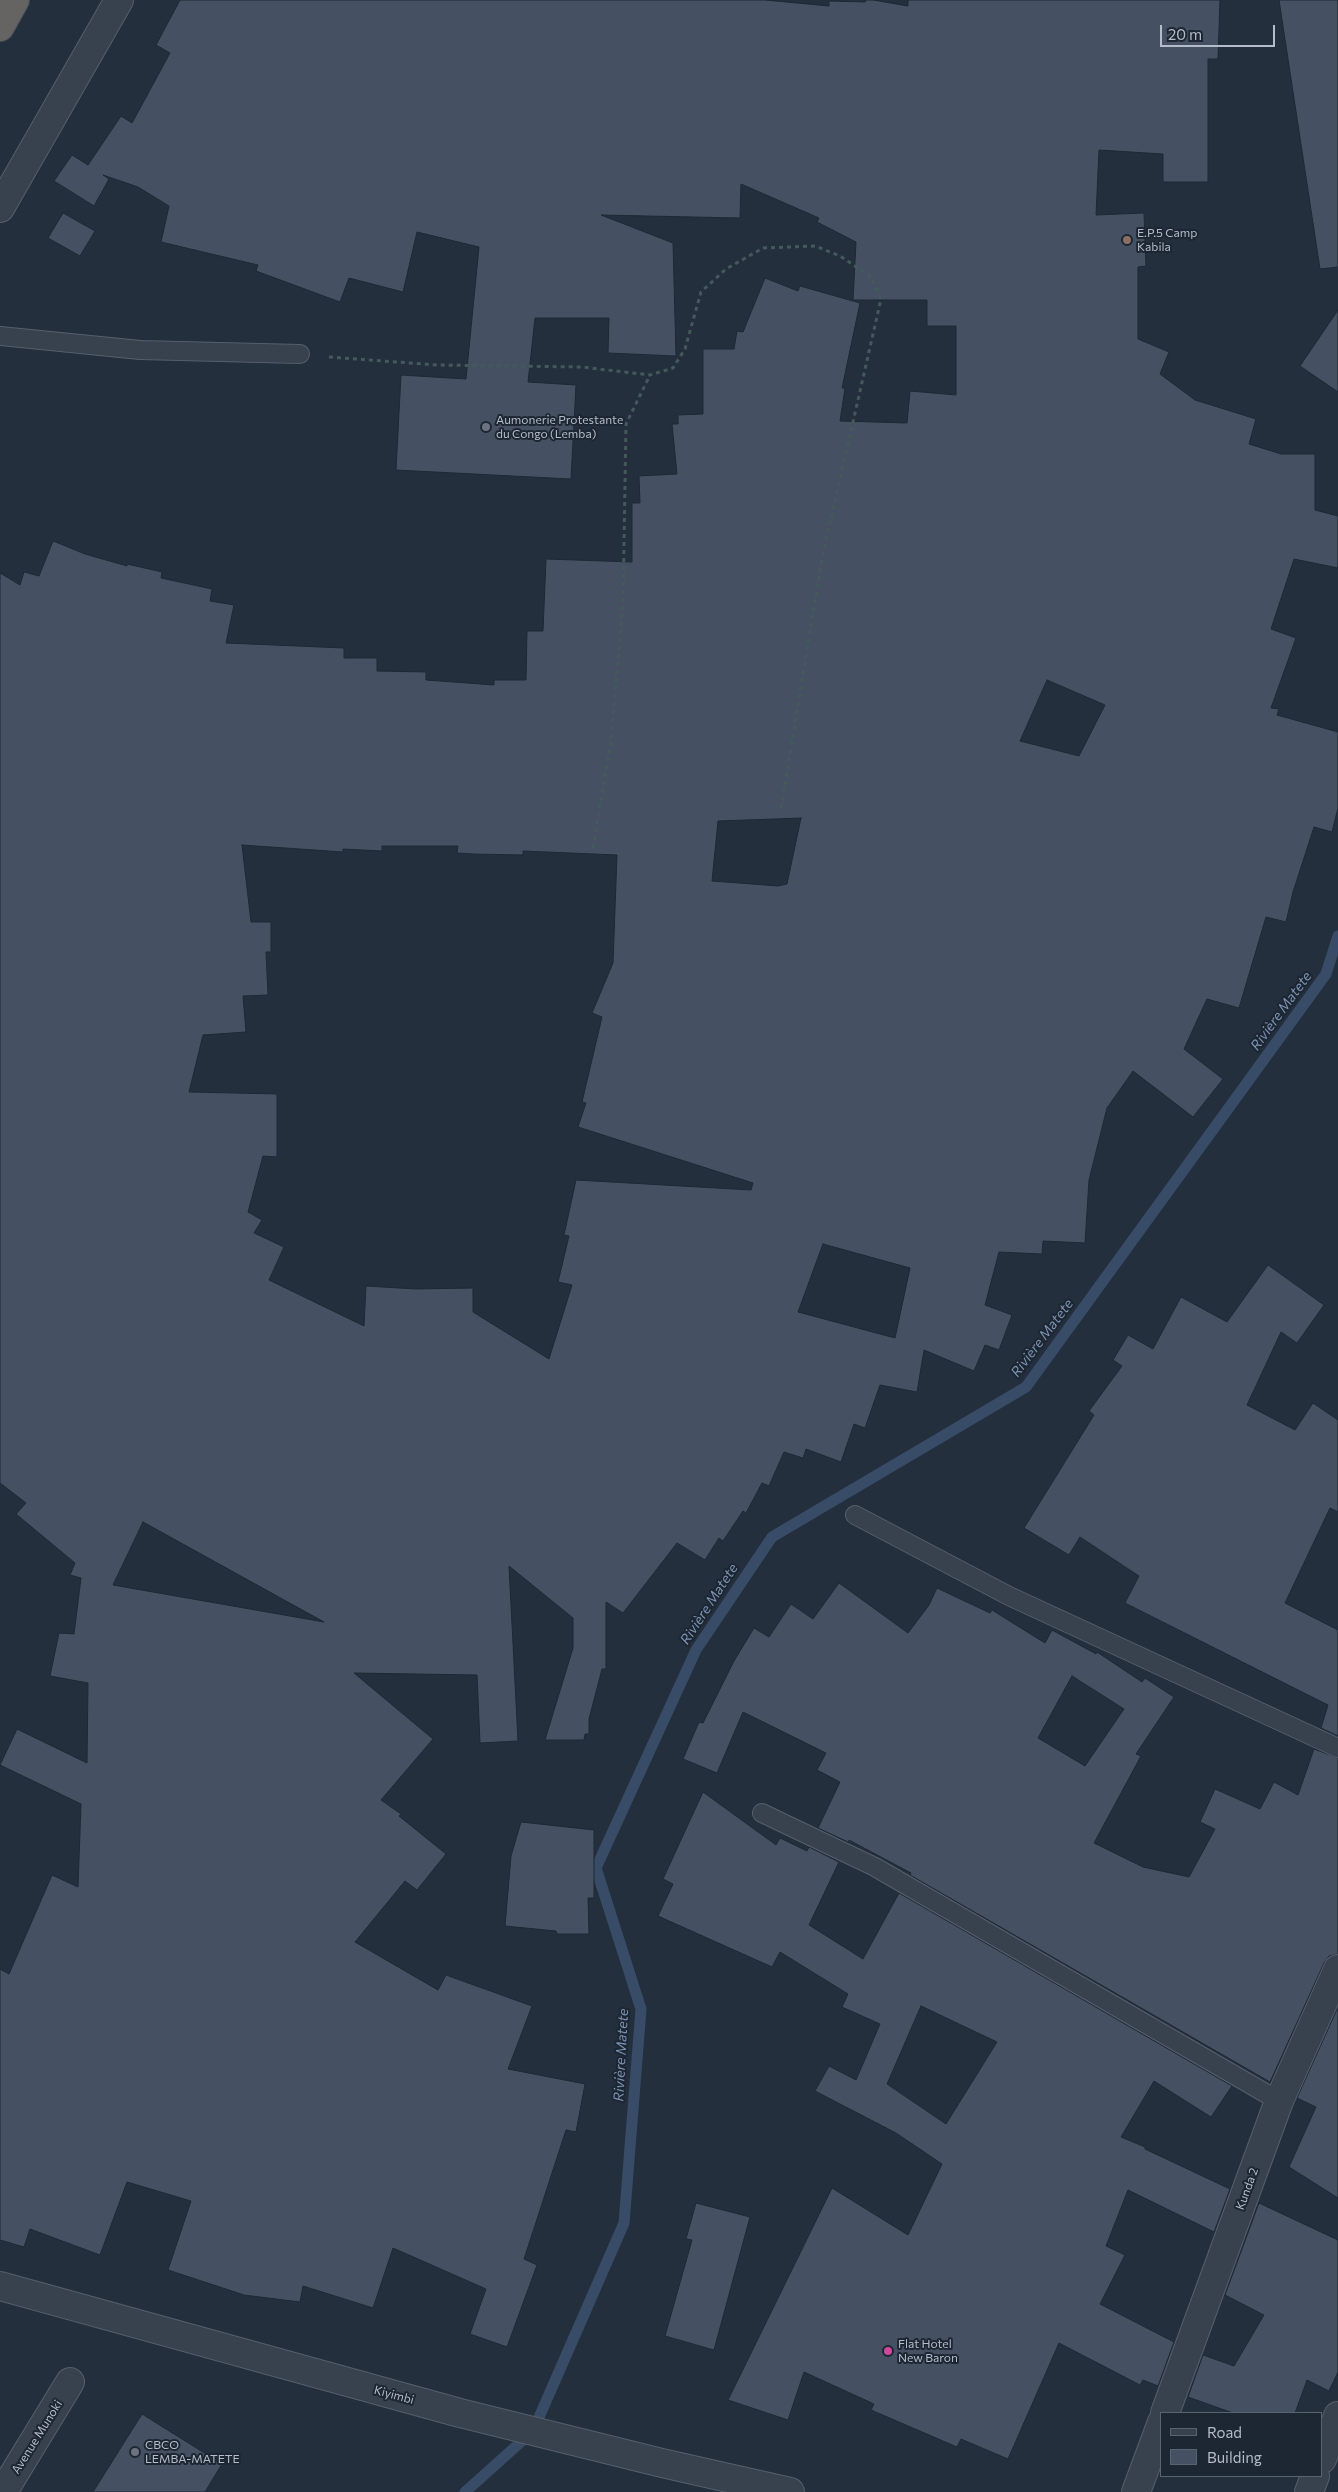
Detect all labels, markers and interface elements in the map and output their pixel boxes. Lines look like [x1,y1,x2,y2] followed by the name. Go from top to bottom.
[1163,15,1278,47] scale bar
[1168,25,1202,43] text: 20 m
[1137,226,1197,254] place label: E.P.5 Camp Kabila
[1121,234,1133,246] marker: E.P.5 Camp Kabila
[496,413,623,441] place label: Aumonerie Protestante du Congo (Lemba)
[480,421,492,433] marker: Aumonerie Protestante du Congo (Lemba)
[1247,968,1315,1054] water label: Rivière Matete
[1007,1296,1077,1380] water label: Rivière Matete
[677,1560,741,1648] water label: Rivière Matete
[610,2008,632,2102] water label: Rivière Matete
[1233,2166,1261,2212] street label: Kunda 2
[898,2337,958,2365] place label: Flat Hotel New Baron
[882,2345,894,2357] marker: Flat Hotel New Baron
[372,2383,416,2407] street label: Kiyimbi
[9,2398,65,2476] street label: Avenue Munoki
[1160,2412,1323,2477] legend
[1207,2423,1242,2441] text: Road
[145,2438,240,2466] place label: CBCO LEMBA-MATETE
[129,2446,141,2458] marker: CBCO LEMBA-MATETE
[1207,2448,1262,2466] text: Building

